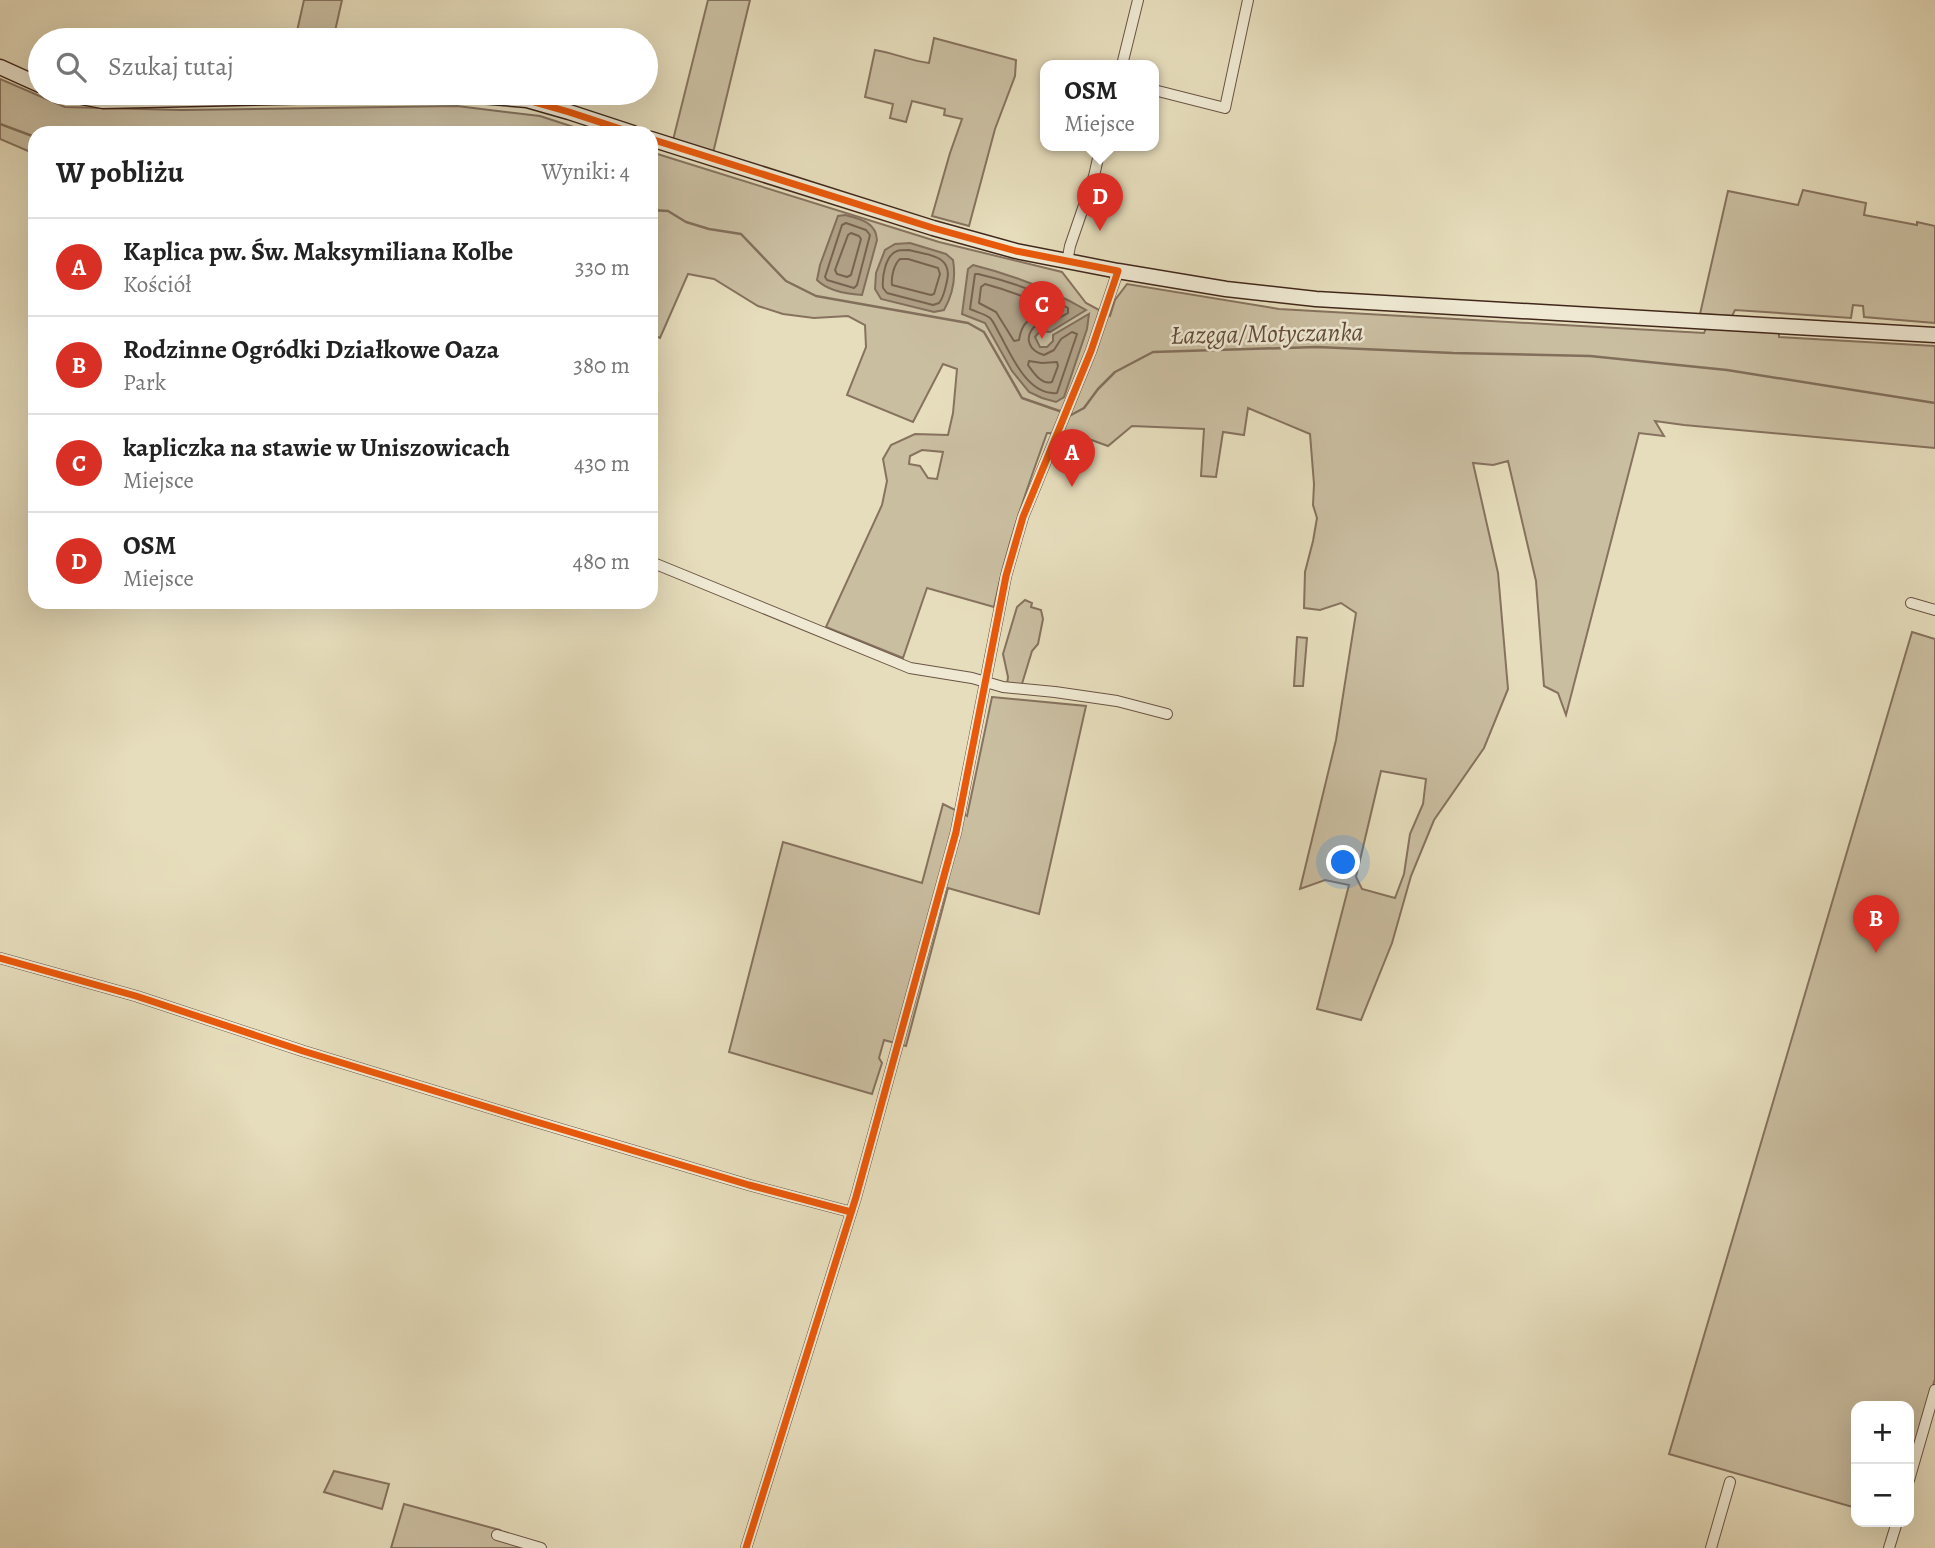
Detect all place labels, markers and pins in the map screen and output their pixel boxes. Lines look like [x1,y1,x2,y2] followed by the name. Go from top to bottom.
[1077,173,1123,231] pin: D
[1019,281,1065,339] pin: C
[1049,429,1095,487] pin: A
[1853,895,1899,953] pin: B

